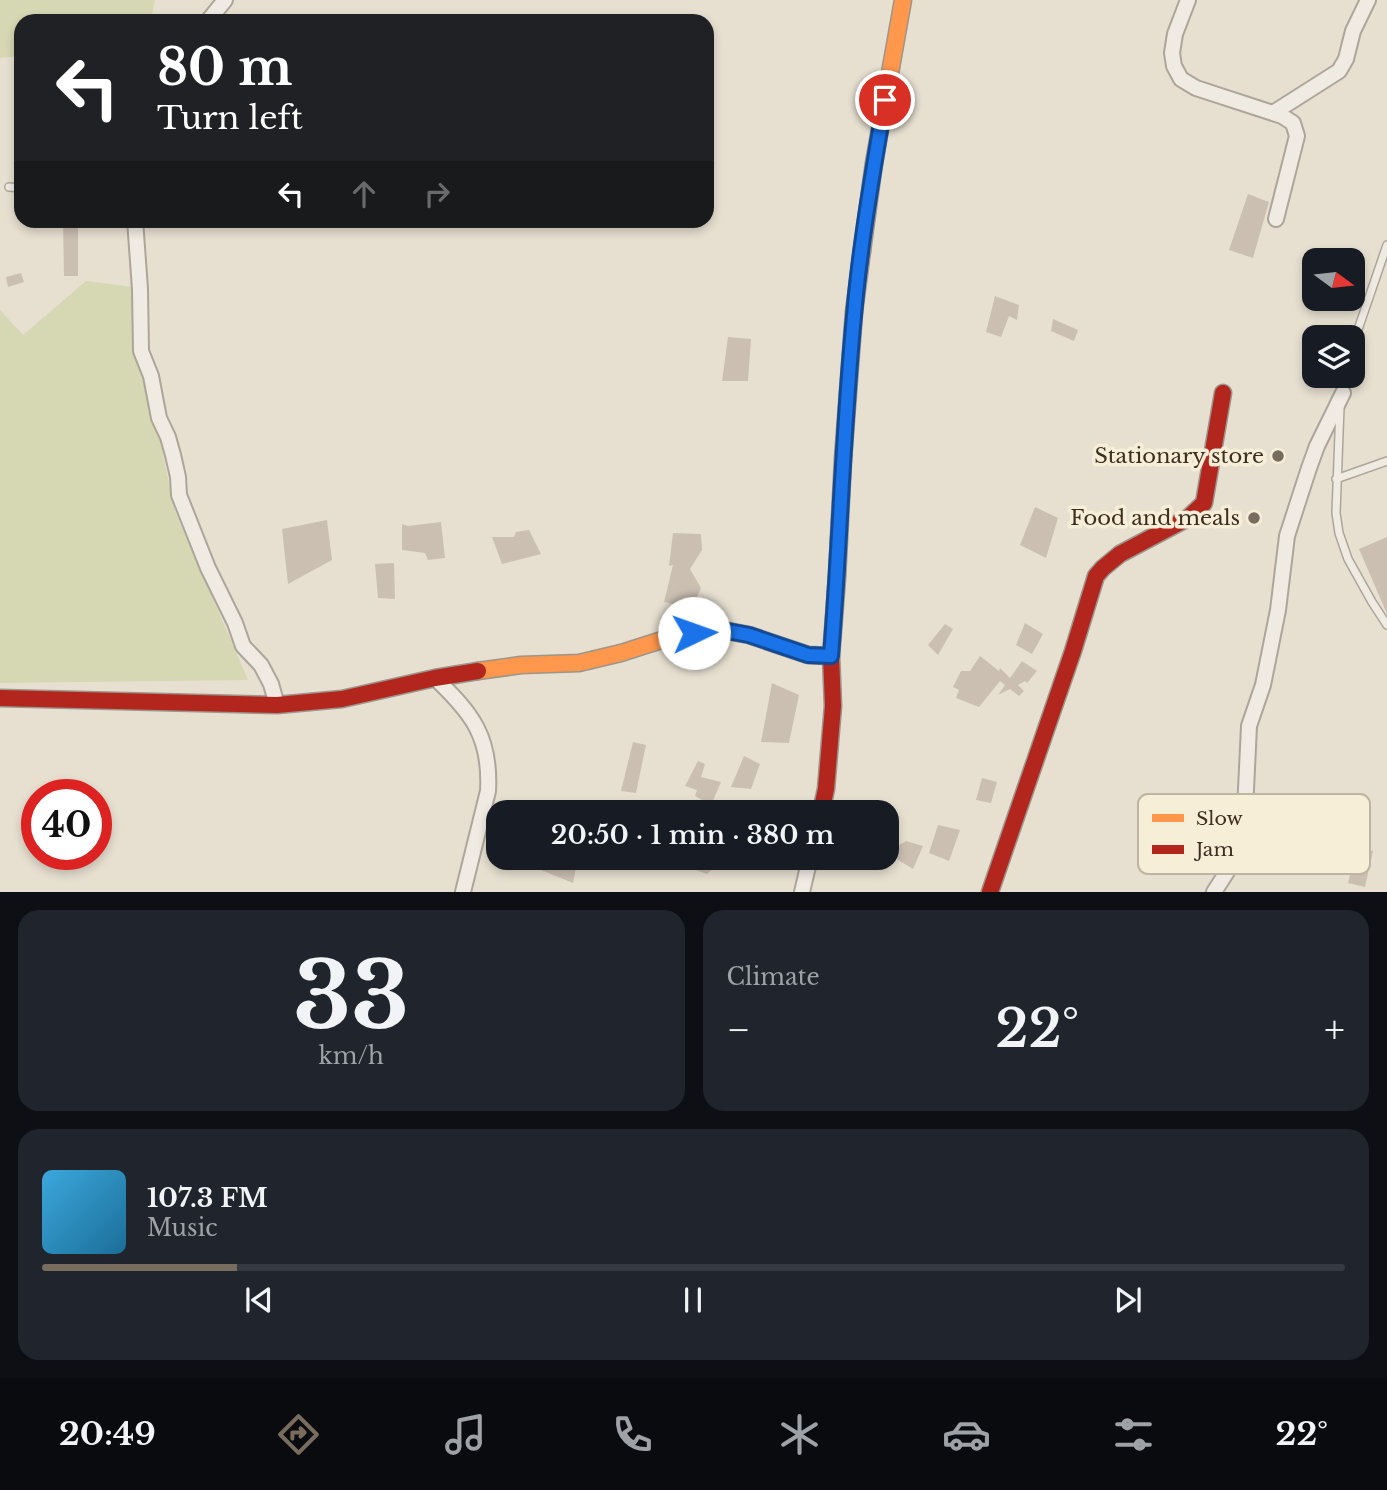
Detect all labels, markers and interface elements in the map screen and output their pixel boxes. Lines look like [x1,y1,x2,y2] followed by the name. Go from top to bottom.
[157,37,292,98] text: 80 m
[42,42,133,133] icon: left
[855,70,915,130] pin
[866,81,904,119] icon: arrive
[157,98,303,138] text: Turn left
[272,175,310,213] icon: left
[345,175,383,213] icon: ahead
[418,175,456,213] icon: right
[1302,248,1365,312] north arrow
[1302,248,1365,388] map controls
[1302,325,1365,388] button: layers
[1094,443,1264,469] place label: Stationary store
[1270,448,1286,464] marker: Stationary store
[1070,505,1240,531] place label: Food and meals
[1246,510,1262,526] marker: Food and meals
[657,596,731,670] position arrow
[21,779,112,870] speed limit sign: 40
[1138,794,1370,874] legend
[1196,807,1243,830] text: Slow
[551,819,834,851] text: 20:50 · 1 min · 380 m
[1193,838,1234,861] text: Jam
[293,940,409,1053] text: 33
[727,963,820,991] text: Climate
[995,997,1079,1061] text: 22°
[727,1006,751,1053] text: −
[1324,1006,1345,1053] text: +
[319,1042,384,1070] text: km/h
[147,1182,268,1214] text: 107.3 FM
[147,1214,218,1242] text: Music
[240,1281,278,1319] icon: previous
[674,1281,712,1319] icon: pause
[1109,1281,1147,1319] icon: next
[274,1410,323,1459] icon: directions
[441,1410,490,1459] icon: music
[608,1410,657,1459] icon: phone
[775,1410,824,1459] icon: climate
[942,1410,991,1459] icon: car
[1109,1410,1158,1459] icon: filters
[59,1414,156,1454] text: 20:49
[1276,1414,1328,1454] text: 22°

